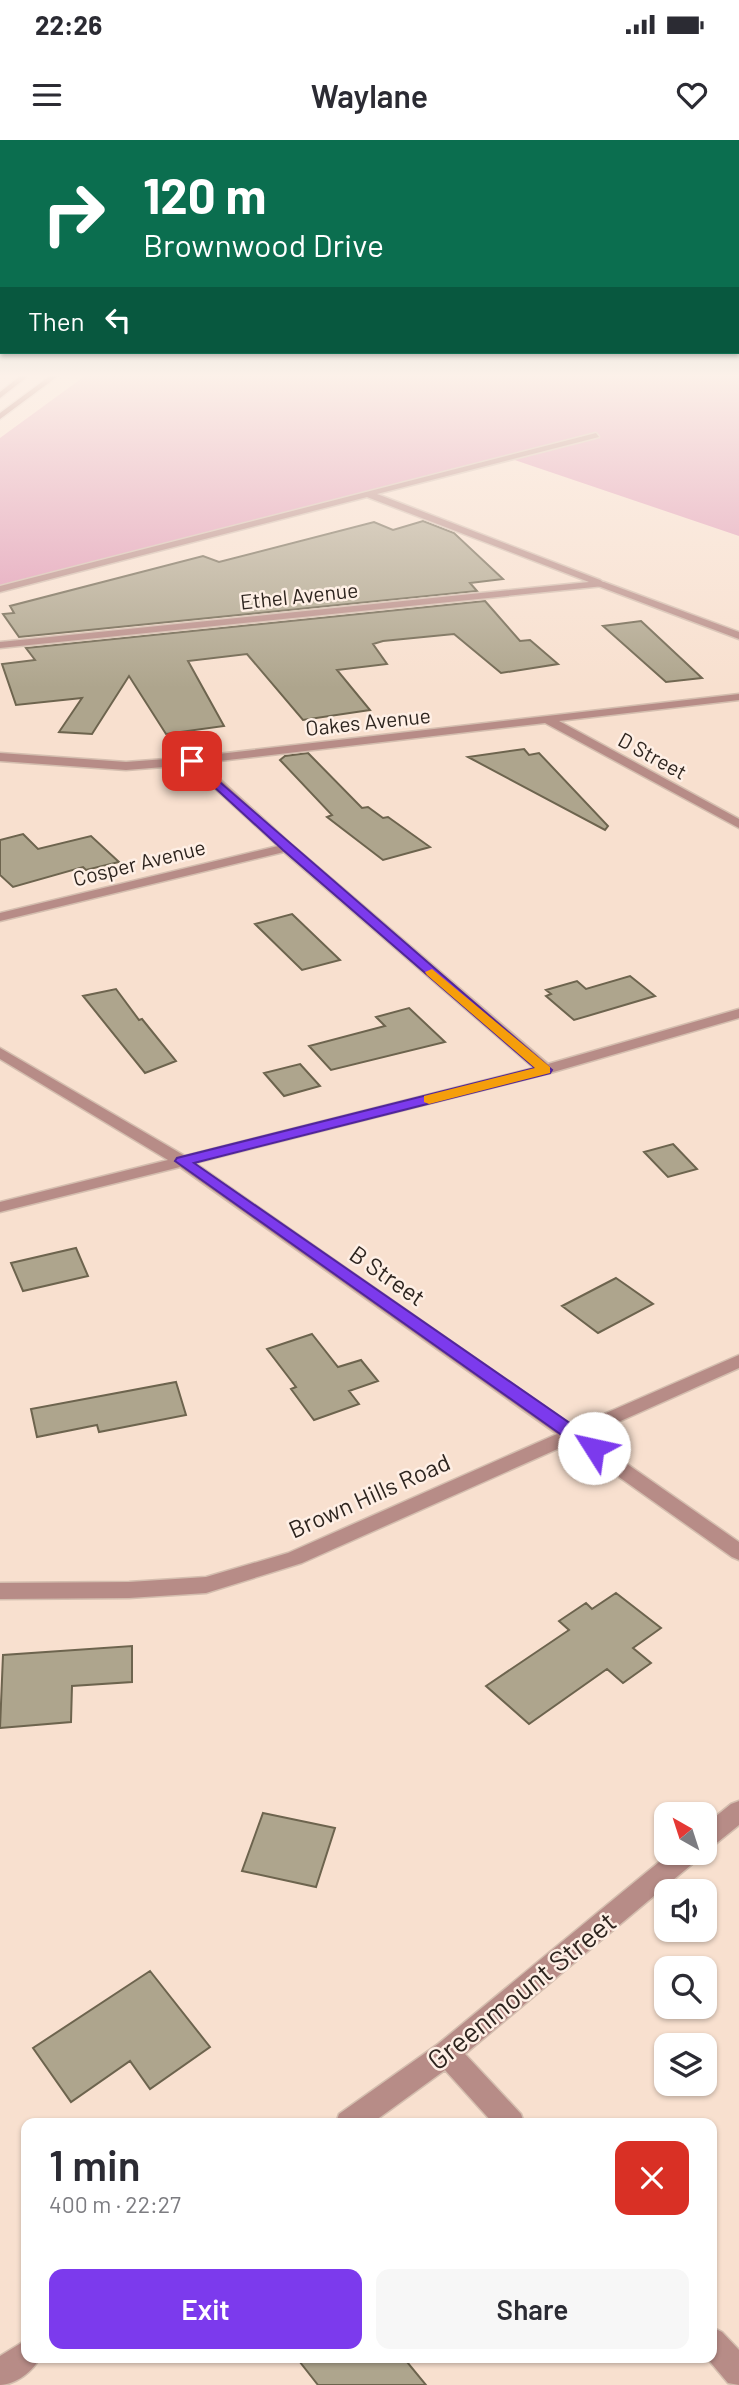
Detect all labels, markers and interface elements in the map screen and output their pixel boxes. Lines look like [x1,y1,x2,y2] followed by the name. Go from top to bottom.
[35,9,102,40] text: 22:26
[28,76,66,114] icon: menu
[311,76,428,114] text: Waylane
[673,76,711,114] icon: heart
[143,165,266,224] text: 120 m
[28,168,119,259] icon: right
[143,225,384,263] text: Brownwood Drive
[99,301,137,339] icon: left
[28,305,85,336] text: Then
[239,576,359,614] street label: Ethel Avenue
[304,702,432,740] street label: Oakes Avenue
[614,726,692,784] street label: D Street
[162,731,222,791] pin
[173,742,211,780] icon: arrive
[70,833,208,891] street label: Cosper Avenue
[345,1239,431,1311] street label: B Street
[557,1411,631,1485] position arrow
[284,1446,454,1544] street label: Brown Hills Road
[654,1802,718,1866] north arrow
[654,1802,717,2096] map controls
[654,1879,717,1942] button: sound
[420,1904,622,2076] street label: Greenmount Street
[654,1956,717,2019] button: search
[654,2033,717,2096] button: layers
[49,2139,141,2189] text: 1 min
[615,2141,689,2215] button: close
[49,2190,181,2218] text: 400 m · 22:27
[49,2269,362,2349] button: Exit
[376,2269,689,2349] button: Share

